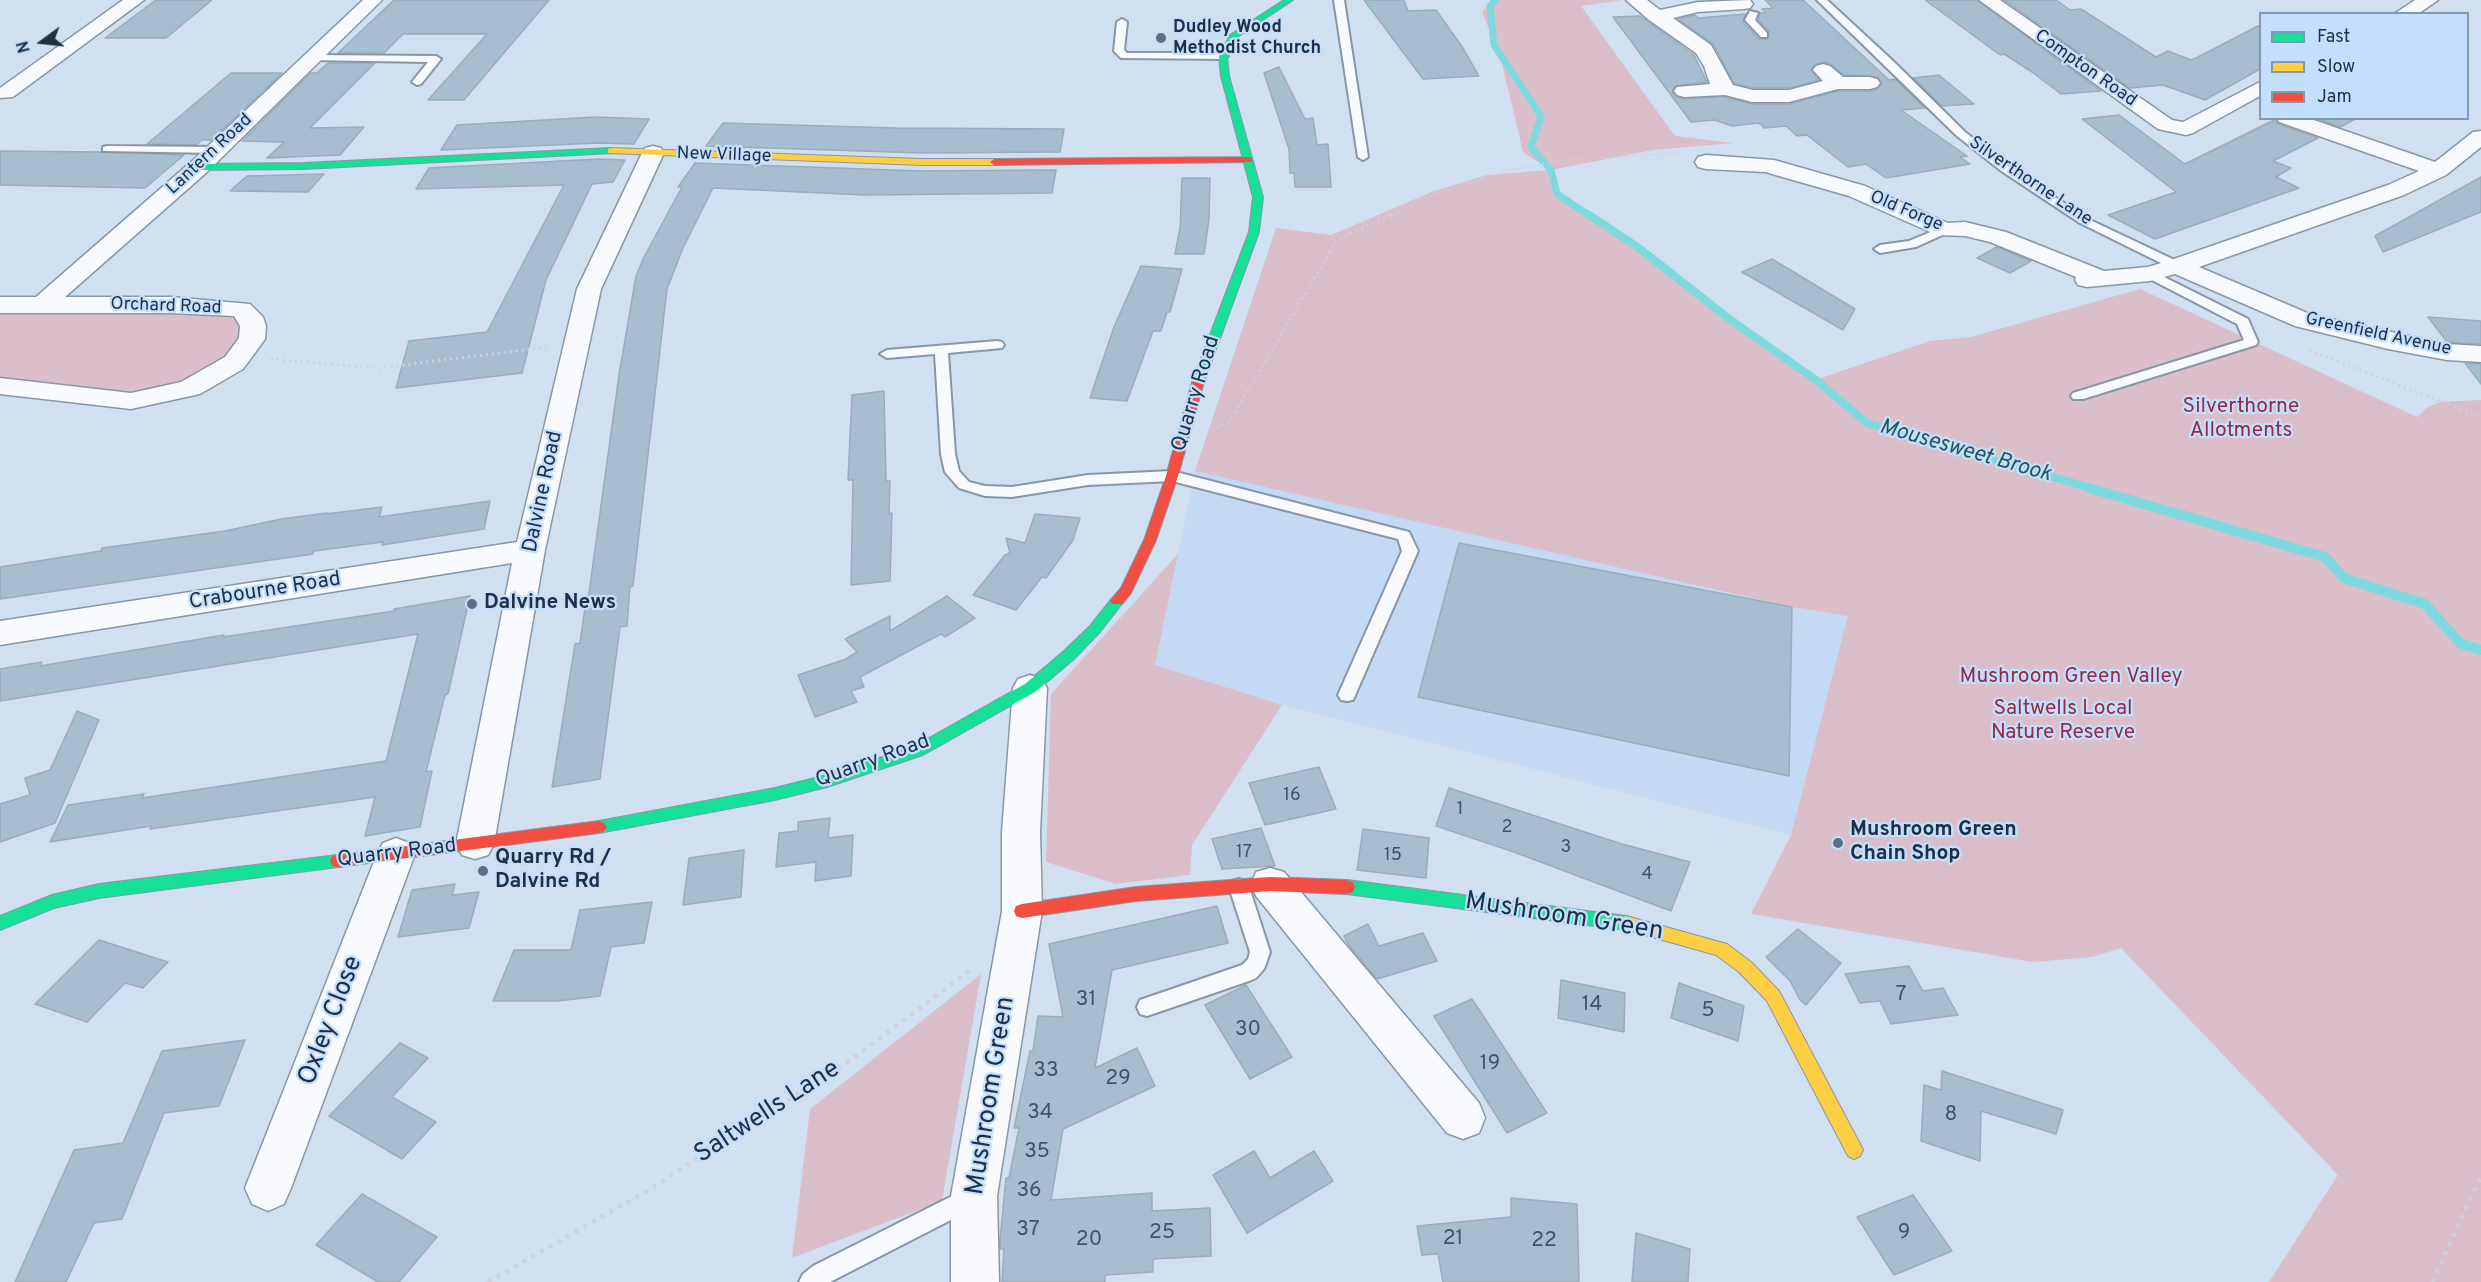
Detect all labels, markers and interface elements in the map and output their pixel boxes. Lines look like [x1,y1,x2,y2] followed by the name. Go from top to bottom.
[12,12,72,72] north arrow
[2259,12,2469,120] legend
[1173,17,1321,60] place label: Dudley Wood Methodist Church
[2030,26,2140,112] street label: Compton Road
[2317,26,2350,49] text: Fast
[1154,31,1168,45] marker: Dudley Wood Methodist Church
[13,39,36,55] text: N
[2317,56,2355,79] text: Slow
[2317,86,2352,109] text: Jam
[163,110,257,200] street label: Lantern Road
[1964,133,2096,231] street label: Silverthorne Lane
[676,144,772,168] street label: New Village
[1866,187,1946,237] street label: Old Forge
[110,294,222,320] street label: Orchard Road
[2303,309,2453,361] street label: Greenfield Avenue
[1167,333,1227,455] street label: Quarry Road
[2183,395,2299,445] park label: Silverthorne Allotments
[1876,415,2054,489] water label: Mousesweet Brook
[519,429,569,555] street label: Dalvine Road
[187,568,343,616] street label: Crabourne Road
[484,591,616,617] place label: Dalvine News
[465,597,479,611] marker: Dalvine News
[1960,665,2182,691] park label: Mushroom Green Valley
[1991,697,2135,747] park label: Saltwells Local Nature Reserve
[812,730,934,794] street label: Quarry Road
[1283,785,1301,807] house number: 16
[1457,799,1463,821] house number: 1
[1501,817,1513,839] house number: 2
[1850,818,2017,868] place label: Mushroom Green Chain Shop
[336,834,458,874] street label: Quarry Road
[1831,836,1845,850] marker: Mushroom Green Chain Shop
[1561,837,1571,859] house number: 3
[1236,842,1252,864] house number: 17
[1384,845,1402,867] house number: 15
[495,846,611,896] place label: Quarry Rd / Dalvine Rd
[476,864,490,878] marker: Quarry Rd / Dalvine Rd
[1641,864,1653,886] house number: 4
[1463,887,1665,949] street label: Mushroom Green
[293,952,371,1090] street label: Oxley Close
[1896,983,1906,1009] house number: 7
[1076,988,1096,1014] house number: 31
[1582,993,1602,1019] house number: 14
[961,995,1023,1197] street label: Mushroom Green
[1701,999,1715,1025] house number: 5
[1235,1018,1261,1044] house number: 30
[1480,1052,1500,1078] house number: 19
[689,1054,847,1172] street label: Saltwells Lane
[1033,1059,1059,1085] house number: 33
[1105,1067,1131,1093] house number: 29
[1027,1101,1053,1127] house number: 34
[1945,1103,1957,1129] house number: 8
[1024,1140,1050,1166] house number: 35
[1016,1179,1042,1205] house number: 36
[1016,1218,1040,1244] house number: 37
[1149,1221,1175,1247] house number: 25
[1898,1221,1910,1247] house number: 9
[1443,1227,1463,1253] house number: 21
[1076,1228,1102,1254] house number: 20
[1531,1229,1557,1255] house number: 22

